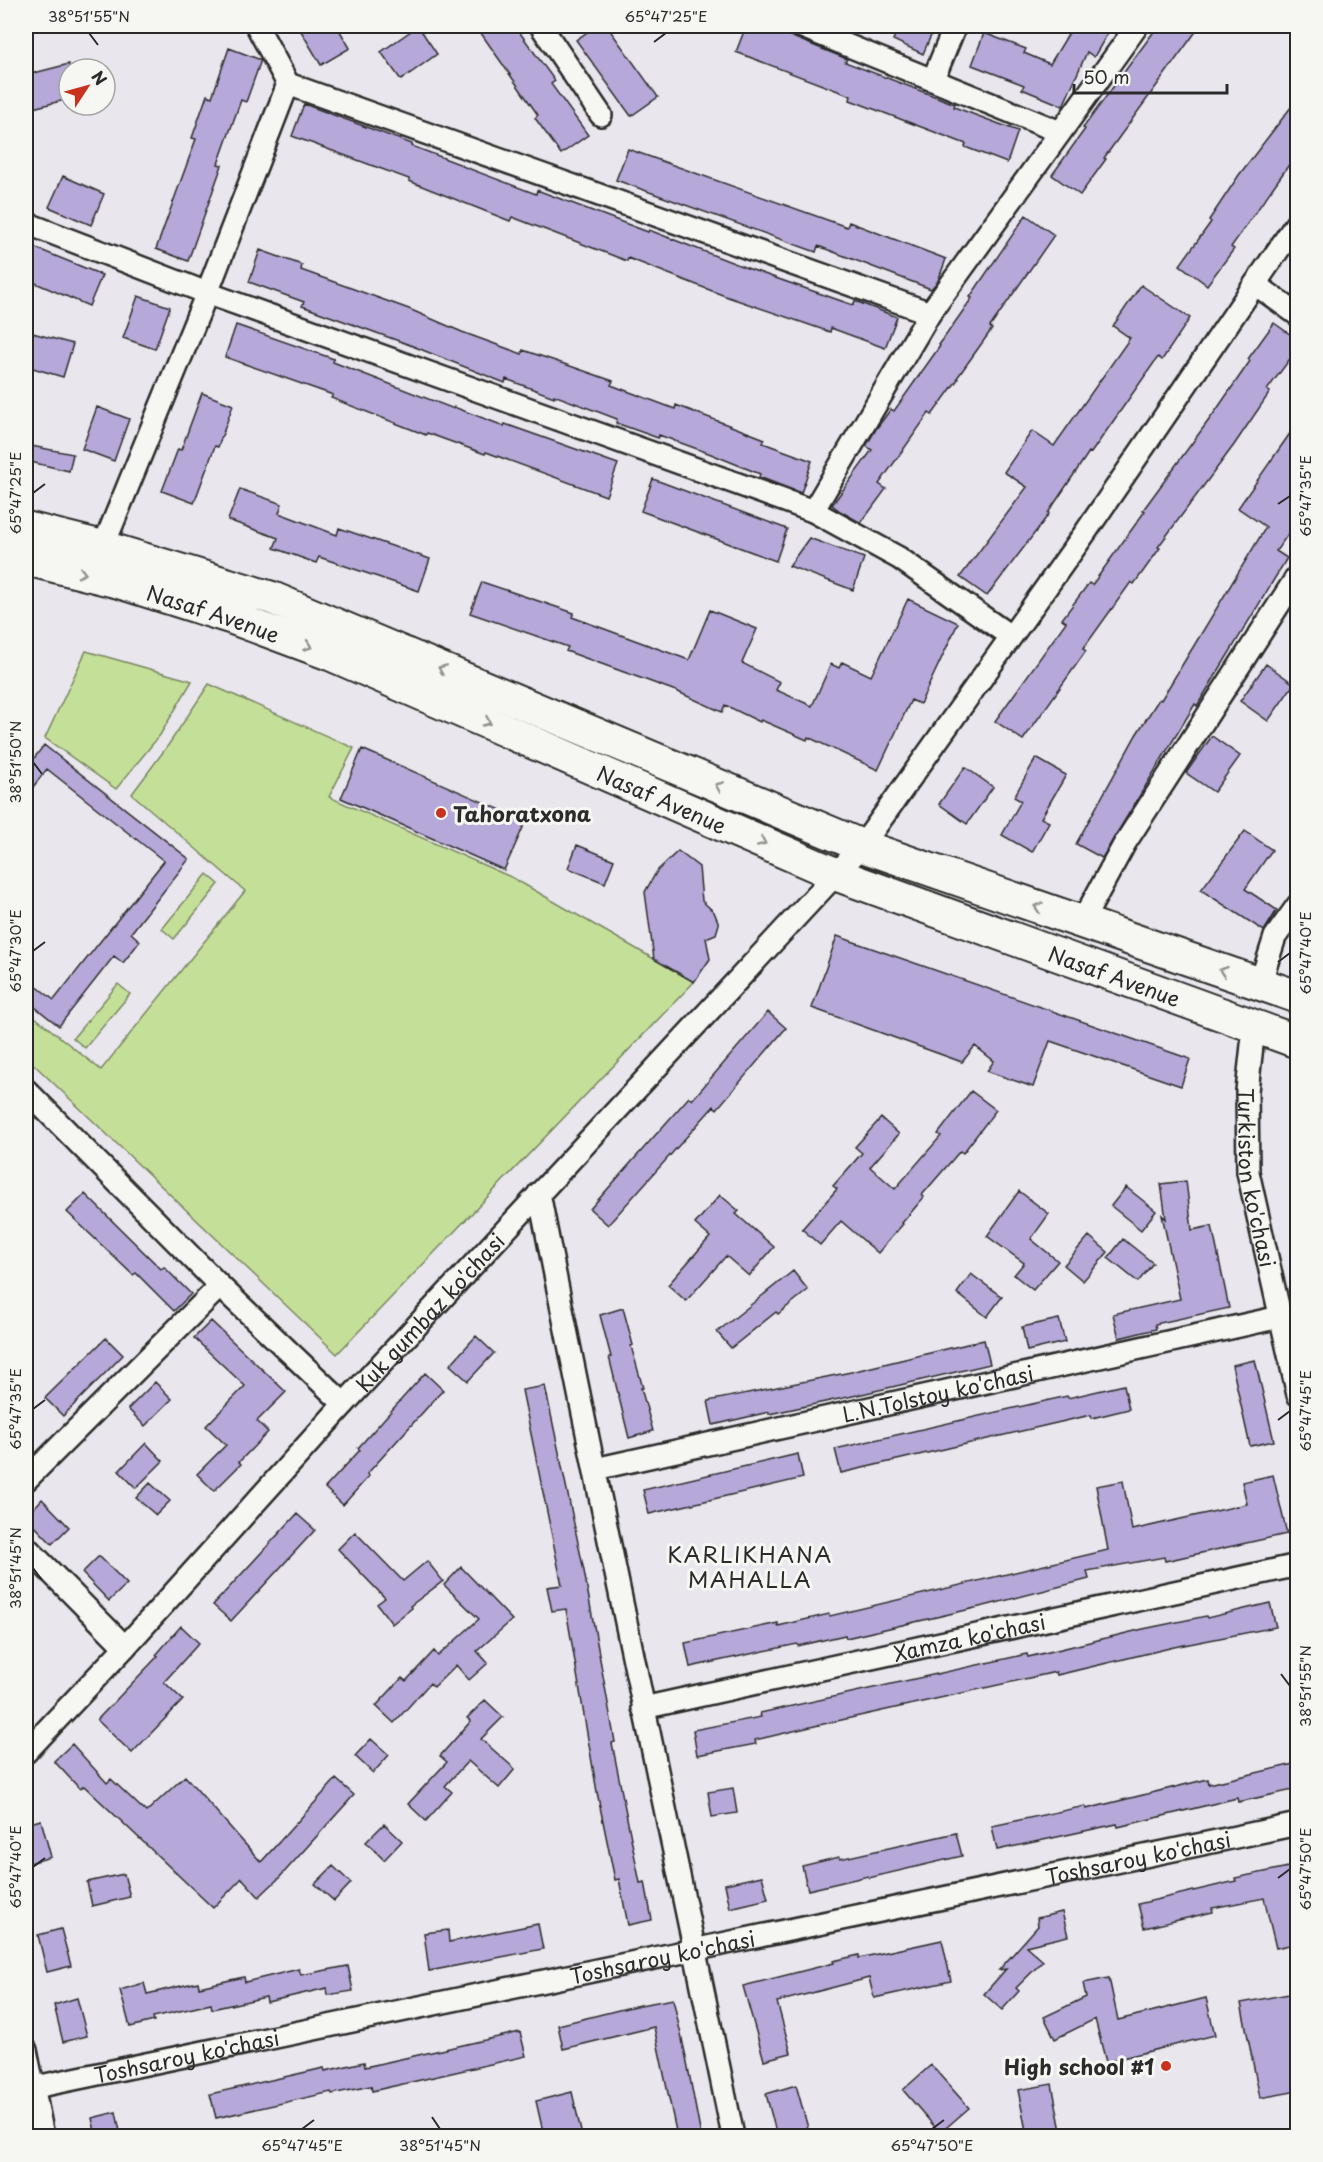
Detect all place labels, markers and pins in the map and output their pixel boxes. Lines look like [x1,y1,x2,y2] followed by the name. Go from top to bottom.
[453,797,591,829] place label: Tahoratxona
[434,806,448,820] marker: Tahoratxona
[1004,2050,1154,2082] place label: High school #1
[1159,2059,1173,2073] marker: High school #1

